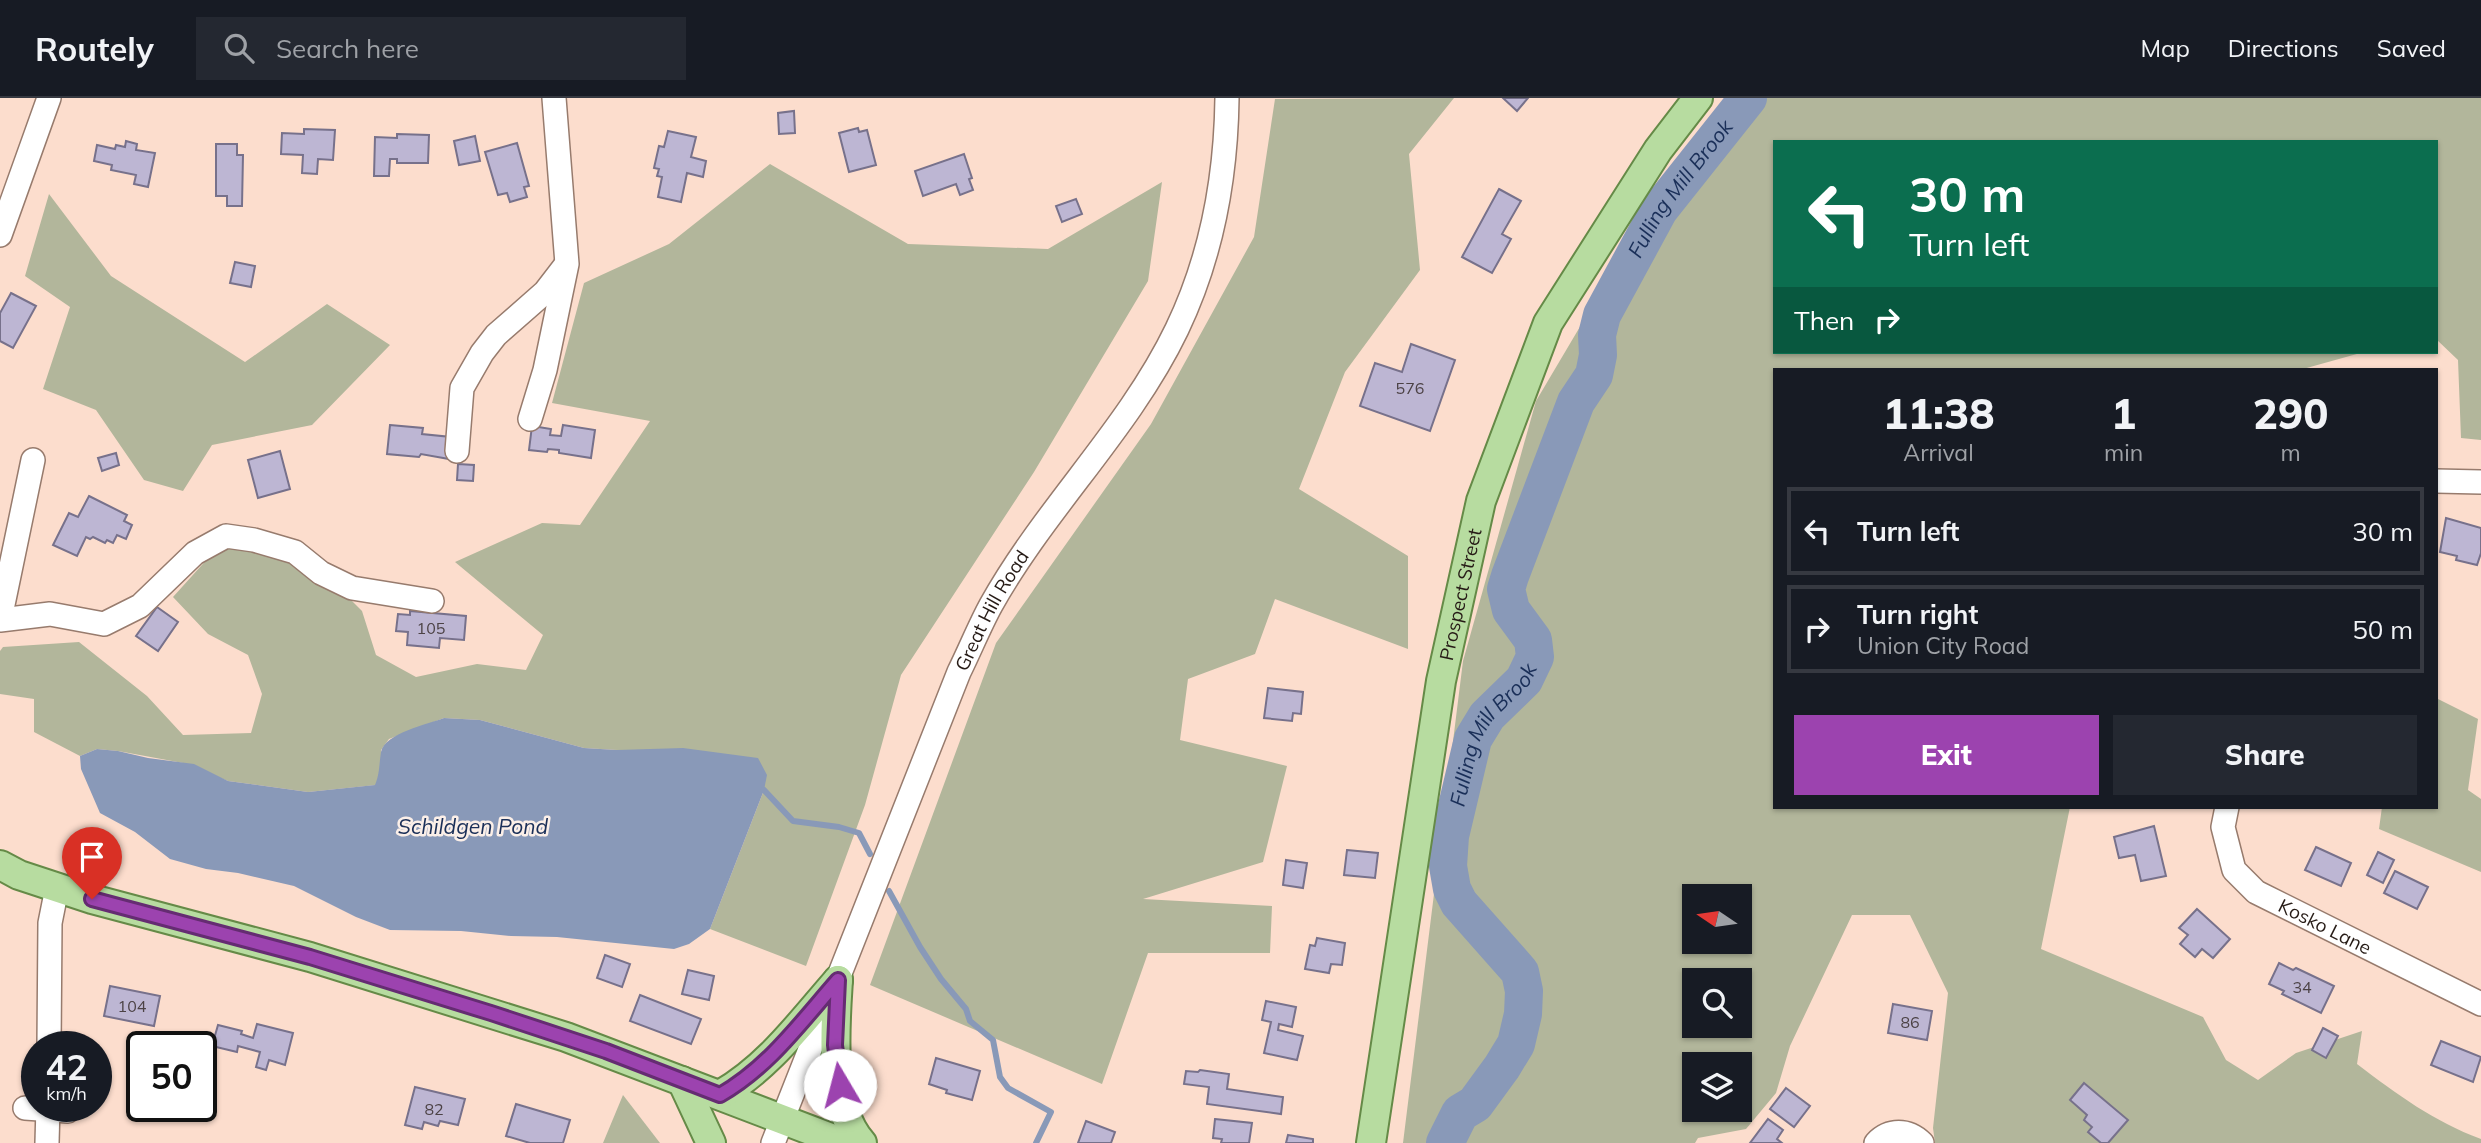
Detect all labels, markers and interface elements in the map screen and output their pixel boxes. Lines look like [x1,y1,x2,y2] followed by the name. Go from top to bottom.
[196,17,686,80] search box
[35,28,154,69] text: Routely
[220,29,258,67] icon: search
[276,32,419,65] text: Search here
[2140,33,2190,63] text: Map
[2228,33,2339,63] text: Directions
[2377,33,2446,63] text: Saved
[1622,113,1739,262] water label: Fulling Mill Brook
[1909,163,2025,224] text: 30 m
[1794,168,1885,259] icon: left
[1909,224,2029,264] text: Turn left
[1868,301,1906,339] icon: right
[1794,304,1854,337] text: Then
[1396,378,1424,398] house number: 576
[1883,387,1994,440] text: 11:38
[2111,387,2136,440] text: 1
[2253,387,2328,440] text: 290
[1903,438,1974,467] text: Arrival
[2104,438,2143,467] text: min
[2280,438,2301,467] text: m
[1798,512,1836,550] icon: left
[1857,515,1959,548] text: Turn left
[2352,515,2413,548] text: 30 m
[1434,526,1487,663] street label: Prospect Street
[949,546,1034,675] street label: Great Hill Road
[1857,598,1978,631] text: Turn right
[1798,610,1836,648] icon: right
[2352,613,2413,646] text: 50 m
[417,618,445,638] house number: 105
[1857,631,2029,660] text: Union City Road
[1443,658,1543,809] water label: Fulling Mill Brook
[1794,715,2099,795] button: Exit
[2113,715,2417,795] button: Share
[398,813,549,839] water label: Schildgen Pond
[62,827,122,899] pin
[73,838,111,876] icon: arrive
[1682,884,1752,954] north arrow
[1682,884,1752,1122] map controls
[2275,893,2375,960] street label: Kosko Lane
[1682,968,1752,1038] button: search
[2292,977,2312,997] house number: 34
[118,996,147,1016] house number: 104
[1900,1012,1920,1032] house number: 86
[126,1031,217,1122] speed limit sign: 50
[45,1045,88,1089] text: 42
[803,1048,877,1122] position arrow
[1682,1052,1752,1122] button: layers
[46,1082,87,1105] text: km/h
[424,1099,444,1119] house number: 82

